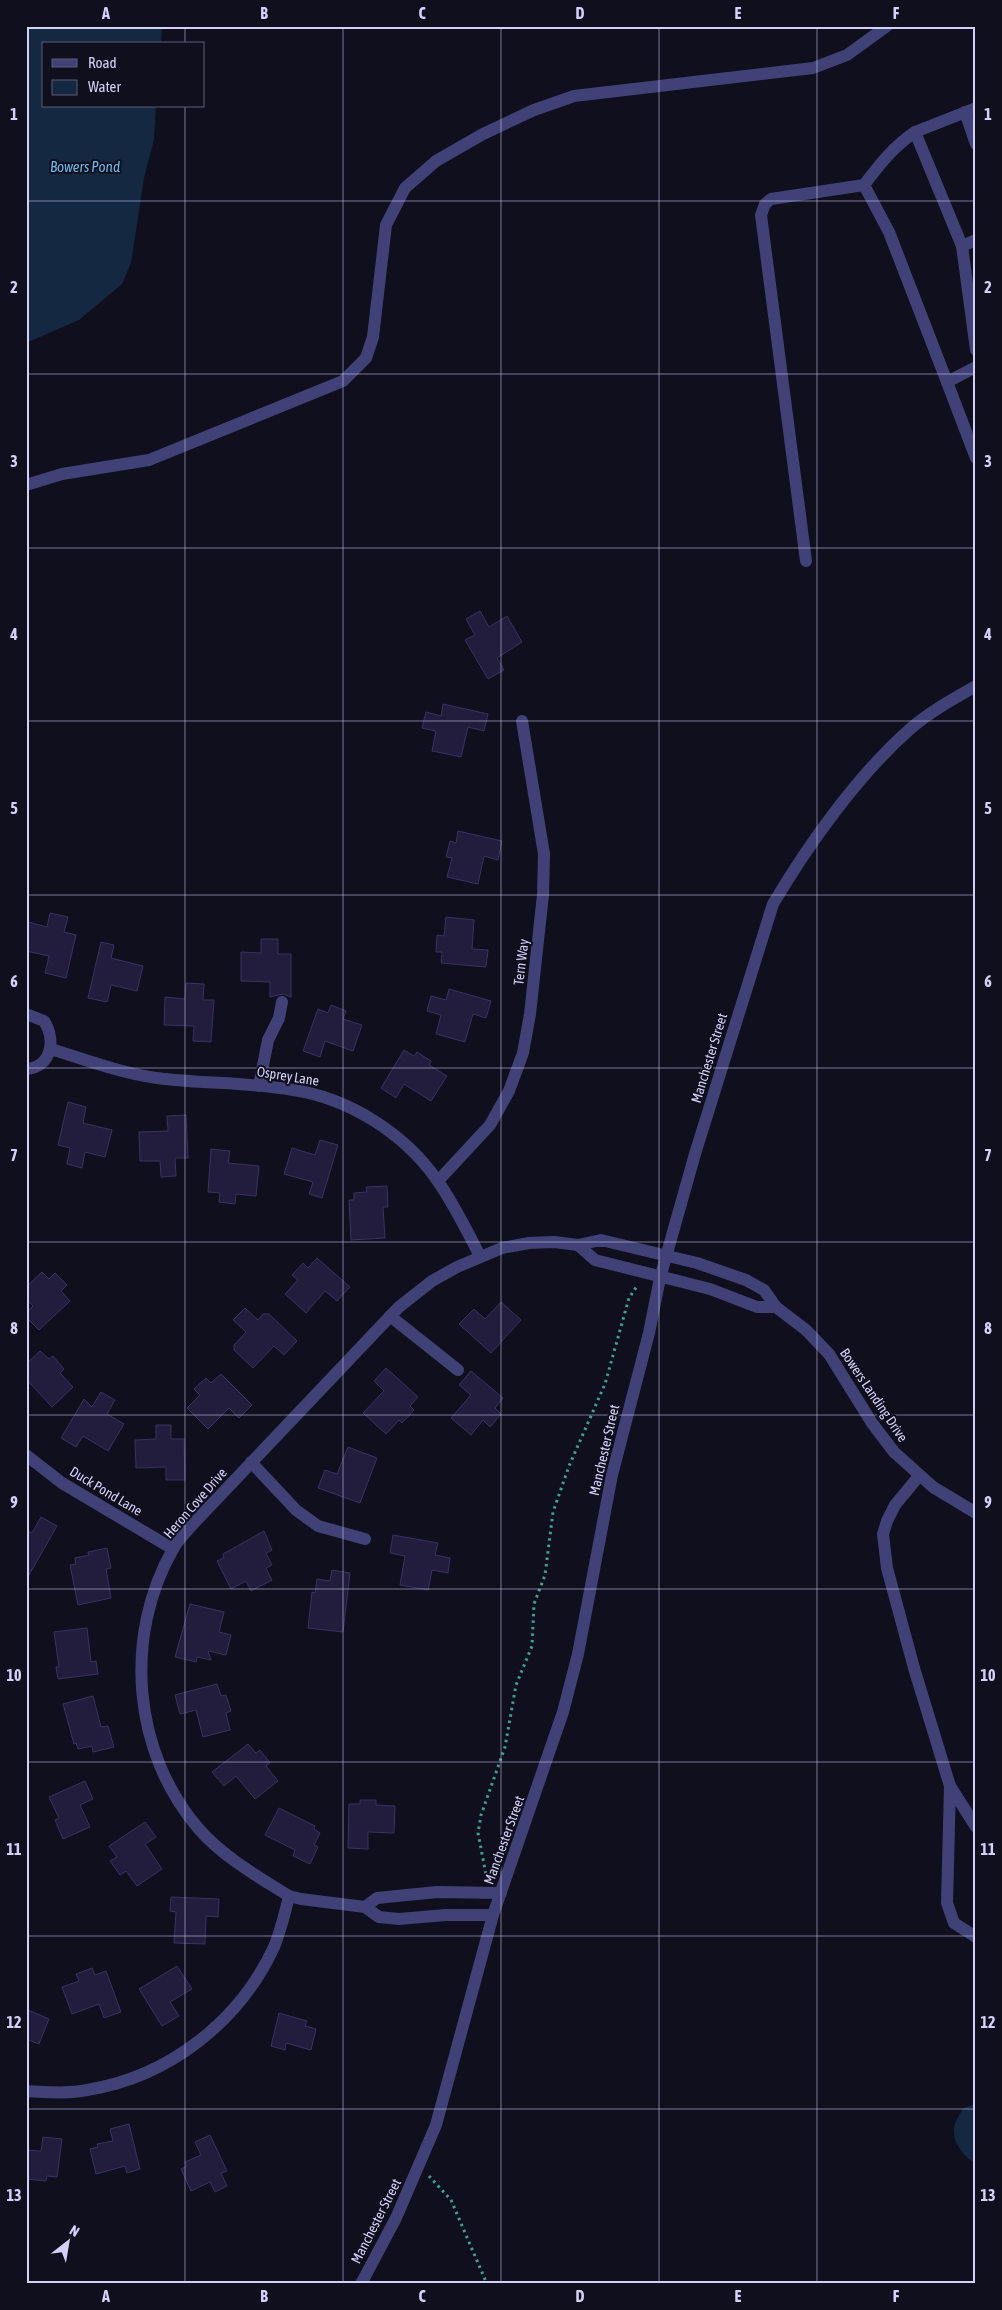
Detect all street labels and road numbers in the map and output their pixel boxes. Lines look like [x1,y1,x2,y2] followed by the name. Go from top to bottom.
[510,938,532,986] street label: Tern Way
[688,1011,730,1105] street label: Manchester Street
[256,1063,320,1089] street label: Osprey Lane
[837,1345,911,1445] street label: Bowers Landing Drive
[586,1403,622,1497] street label: Manchester Street
[67,1463,145,1519] street label: Duck Pond Lane
[160,1465,230,1541] street label: Heron Cove Drive
[481,1794,527,1886] street label: Manchester Street
[348,2176,404,2266] street label: Manchester Street

